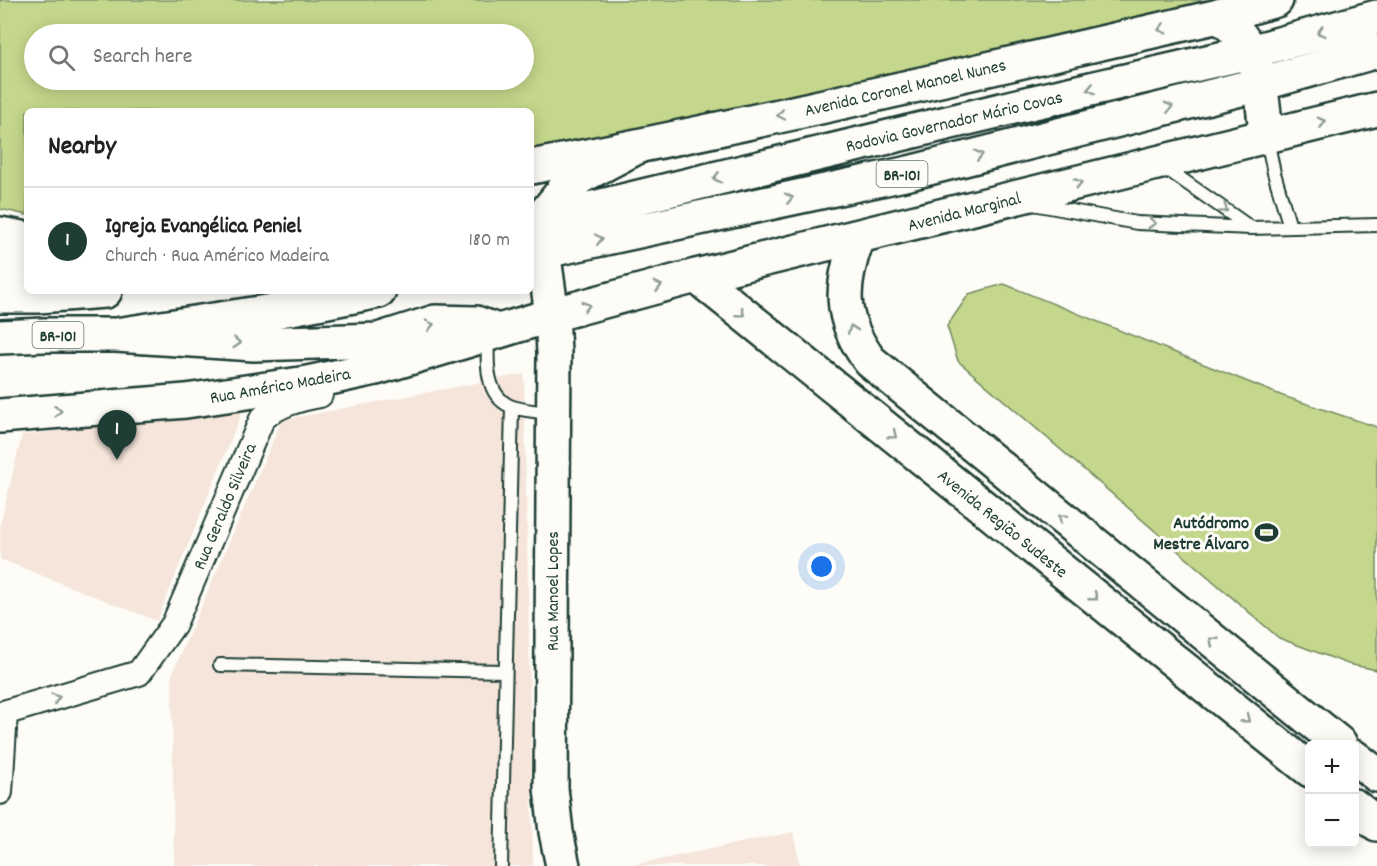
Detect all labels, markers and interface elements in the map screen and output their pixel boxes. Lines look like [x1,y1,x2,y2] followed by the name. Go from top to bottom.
[1157,22,1167,35] one-way arrow
[24,24,534,90] search box
[1316,25,1327,37] one-way arrow
[45,41,78,74] icon: search
[93,42,192,73] text: Search here
[802,54,1009,125] street label: Avenida Coronel Manoel Nunes
[1086,81,1096,94] one-way arrow
[844,86,1065,161] street label: Rodovia Governador Mário Covas
[1163,102,1173,115] one-way arrow
[777,108,787,121] one-way arrow
[1316,117,1326,130] one-way arrow
[48,129,116,166] text: Nearby
[974,149,984,162] one-way arrow
[876,161,928,187] road number: BR-101
[713,171,723,184] one-way arrow
[1073,178,1083,191] one-way arrow
[905,187,1024,240] street label: Avenida Marginal
[784,192,794,205] one-way arrow
[1218,202,1229,213] one-way arrow
[105,212,301,243] text: Igreja Evangélica Peniel
[1147,217,1156,230] one-way arrow
[65,227,70,255] text: 1
[468,227,510,255] text: 180 m
[593,233,603,246] one-way arrow
[105,243,329,271] text: Church · Rua Américo Madeira
[653,281,663,293] one-way arrow
[580,301,591,313] one-way arrow
[735,306,746,317] one-way arrow
[425,319,435,332] one-way arrow
[32,322,84,348] road number: BR-101
[846,324,859,335] one-way arrow
[233,336,242,349] one-way arrow
[208,363,353,412] street label: Rua Américo Madeira
[54,405,63,418] one-way arrow
[98,410,136,460] pin: 1
[886,428,897,439] one-way arrow
[188,439,264,574] street label: Rua Geraldo Silveira
[931,465,1072,585] street label: Avenida Região Sudeste
[1153,512,1249,558] place label: Autódromo Mestre Álvaro
[1058,514,1069,525] one-way arrow
[1254,519,1280,545] sports icon: Autódromo Mestre Álvaro
[542,531,567,651] street label: Rua Manoel Lopes
[807,552,836,581] your location
[1087,590,1098,601] one-way arrow
[1209,637,1220,648] one-way arrow
[50,693,61,705] one-way arrow
[1239,712,1250,723] one-way arrow
[1305,740,1359,848] map controls
[1305,740,1359,794] button: +
[1305,794,1359,848] button: −

